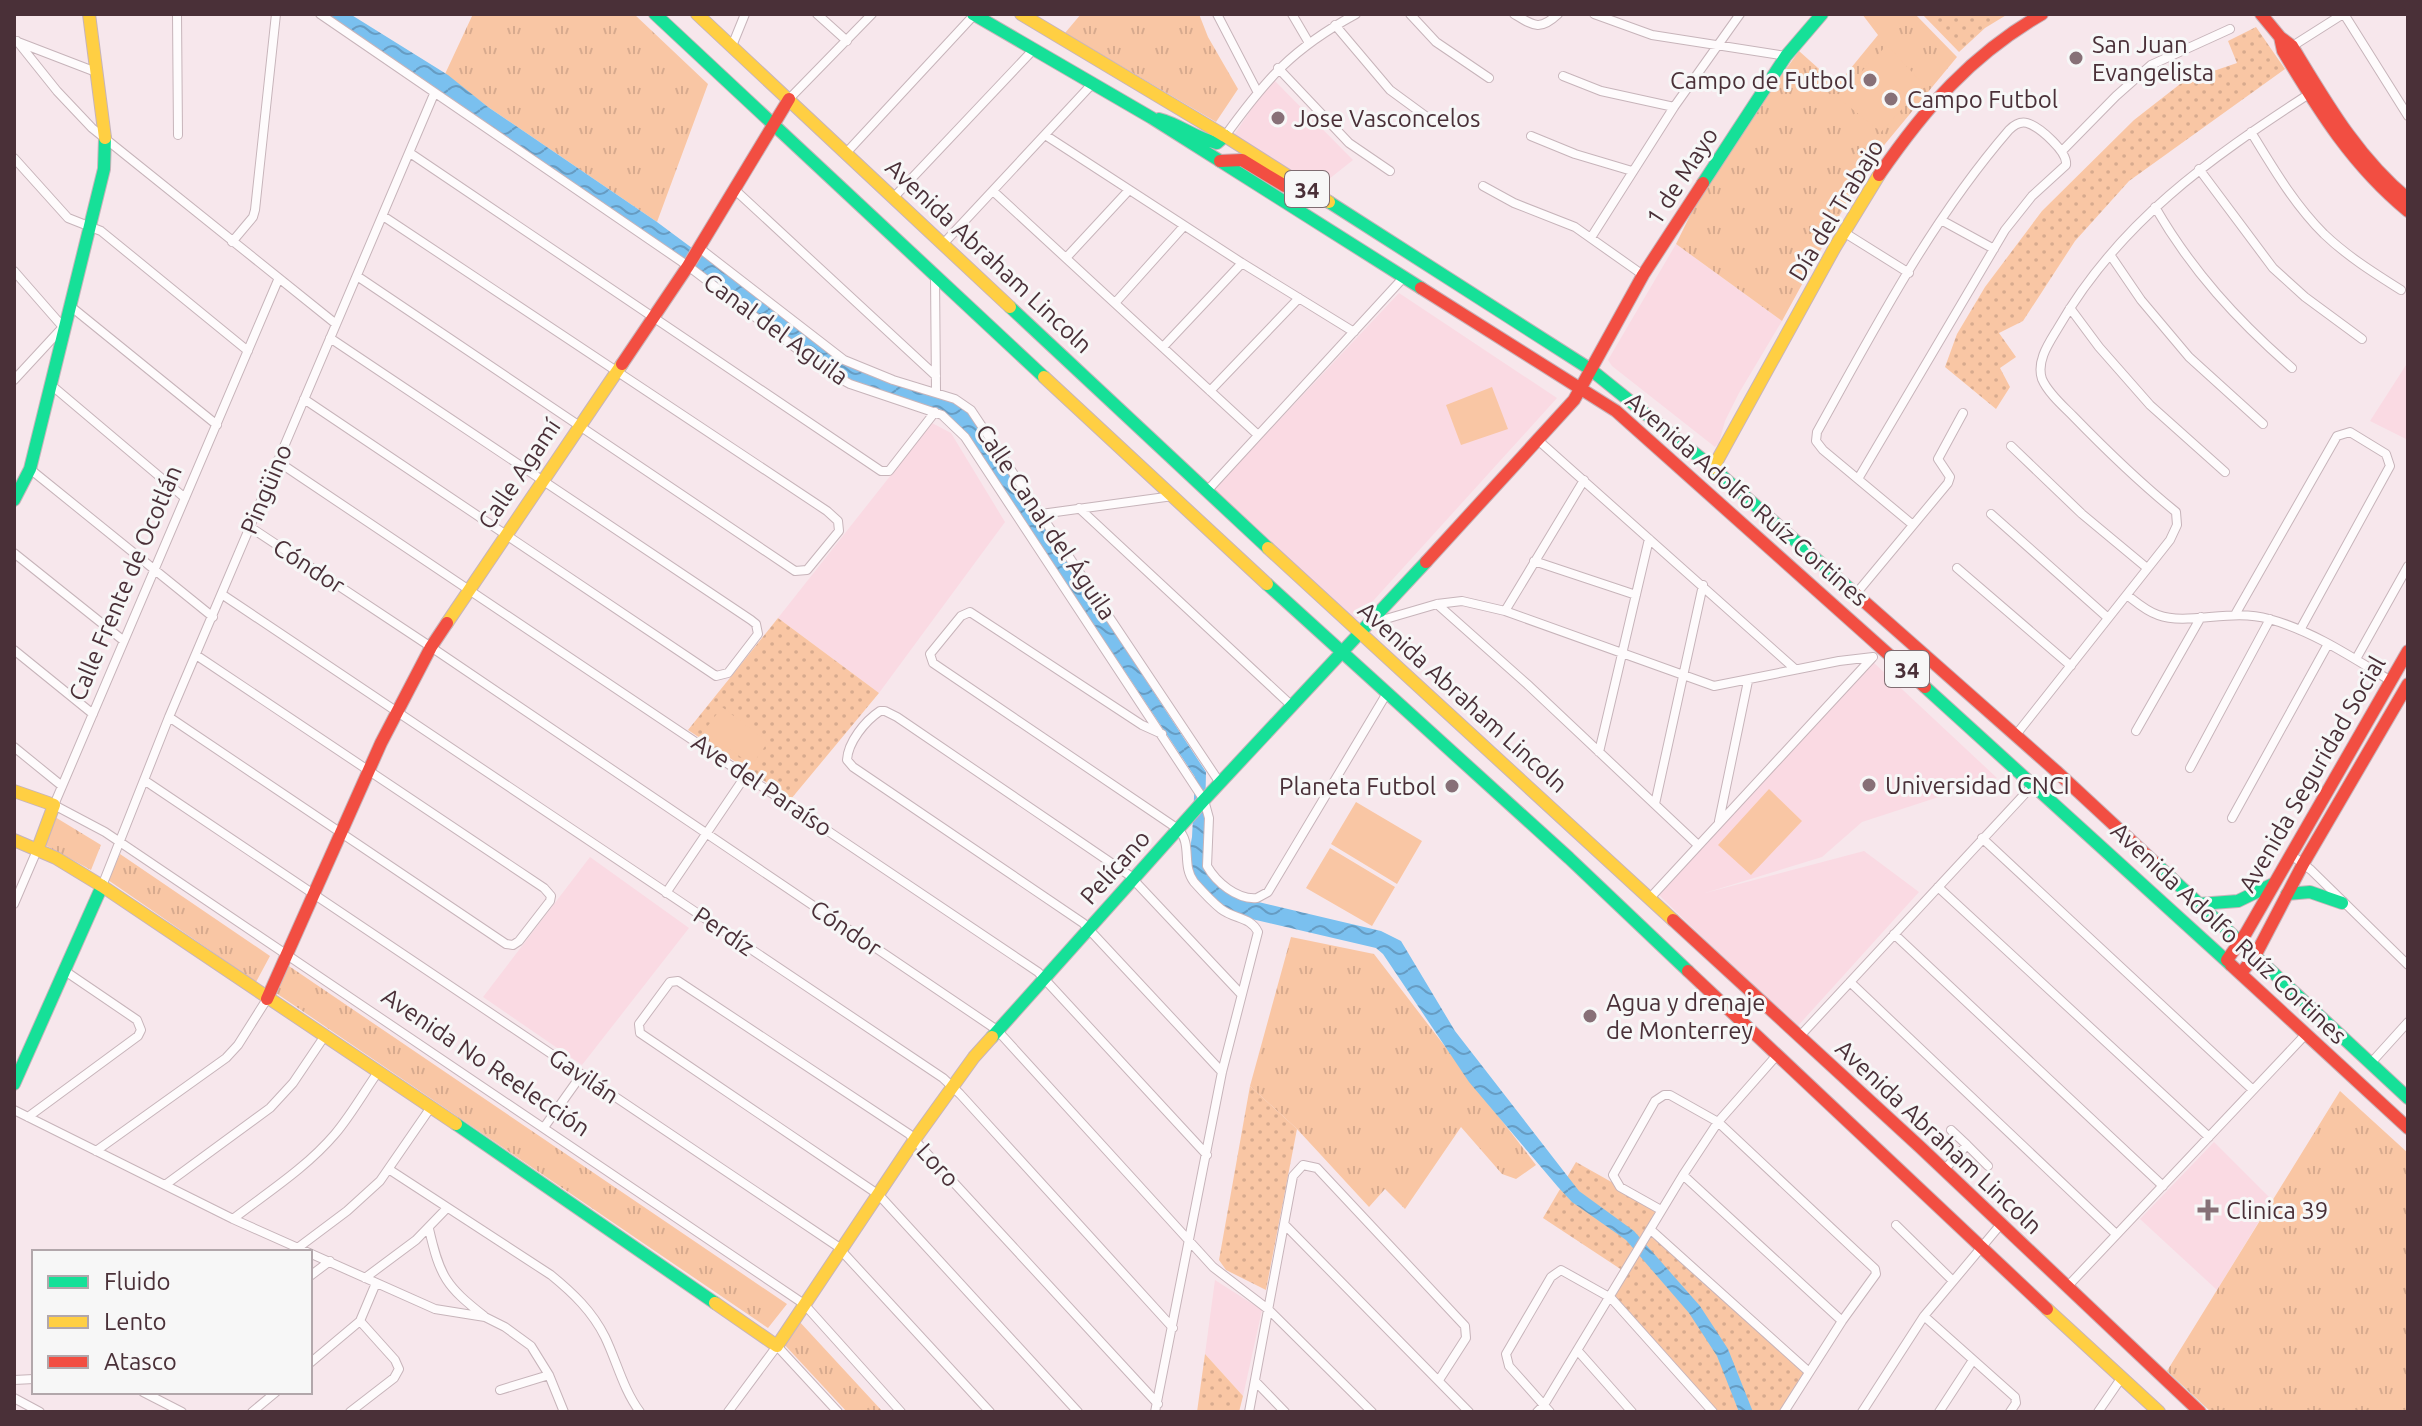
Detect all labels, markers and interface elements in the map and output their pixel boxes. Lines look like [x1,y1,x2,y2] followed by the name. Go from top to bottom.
[2092,31,2214,86] place label: San Juan Evangelista
[2067,49,2085,67] marker: San Juan Evangelista
[1670,67,1854,94] place label: Campo de Futbol
[1861,71,1879,89] marker: Campo de Futbol
[1907,86,2058,113] place label: Campo Futbol
[1882,90,1900,108] marker: Campo Futbol
[1294,105,1481,132] place label: Jose Vasconcelos
[1269,109,1287,127] marker: Jose Vasconcelos
[1641,122,1723,230] street label: 1 de Mayo
[1783,135,1889,285] street label: Día del Trabajo
[880,153,1098,359] street label: Avenida Abraham Lincoln
[1285,171,1329,207] road number: 34
[699,268,853,390] street label: Canal del Aguila
[1621,387,1873,611] street label: Avenida Adolfo Ruíz Cortines
[472,413,566,534] street label: Calle Agamí
[971,419,1122,625] street label: Calle Canal del Águila
[235,440,297,538] street label: Pingüino
[63,461,187,705] street label: Calle Frente de Ocotlán
[268,533,350,599] street label: Cóndor
[1353,596,1573,798] street label: Avenida Abraham Lincoln
[1885,651,1929,687] road number: 34
[2233,651,2391,897] street label: Avenida Seguridad Social
[687,728,837,842] street label: Ave del Paraíso
[1885,772,2070,799] place label: Universidad CNCI
[1279,773,1436,800] place label: Planeta Futbol
[1860,776,1878,794] marker: Universidad CNCI
[1443,777,1461,795] marker: Planeta Futbol
[2106,817,2352,1049] street label: Avenida Adolfo Ruíz Cortines
[1075,824,1155,910] street label: Pelícano
[805,895,887,961] street label: Cóndor
[689,901,759,961] street label: Perdíz
[377,982,595,1142] street label: Avenida No Reelección
[1606,989,1765,1044] place label: Agua y drenaje de Monterrey
[1581,1007,1599,1025] marker: Agua y drenaje de Monterrey
[1830,1034,2048,1240] street label: Avenida Abraham Lincoln
[544,1043,624,1109] street label: Gavilán
[911,1138,965,1192] street label: Loro
[2226,1197,2328,1224] place label: Clinica 39
[2197,1199,2219,1221] marker: Clinica 39
[32,1250,312,1394] legend
[104,1268,171,1295] text: Fluido
[104,1308,167,1335] text: Lento
[104,1348,177,1375] text: Atasco

